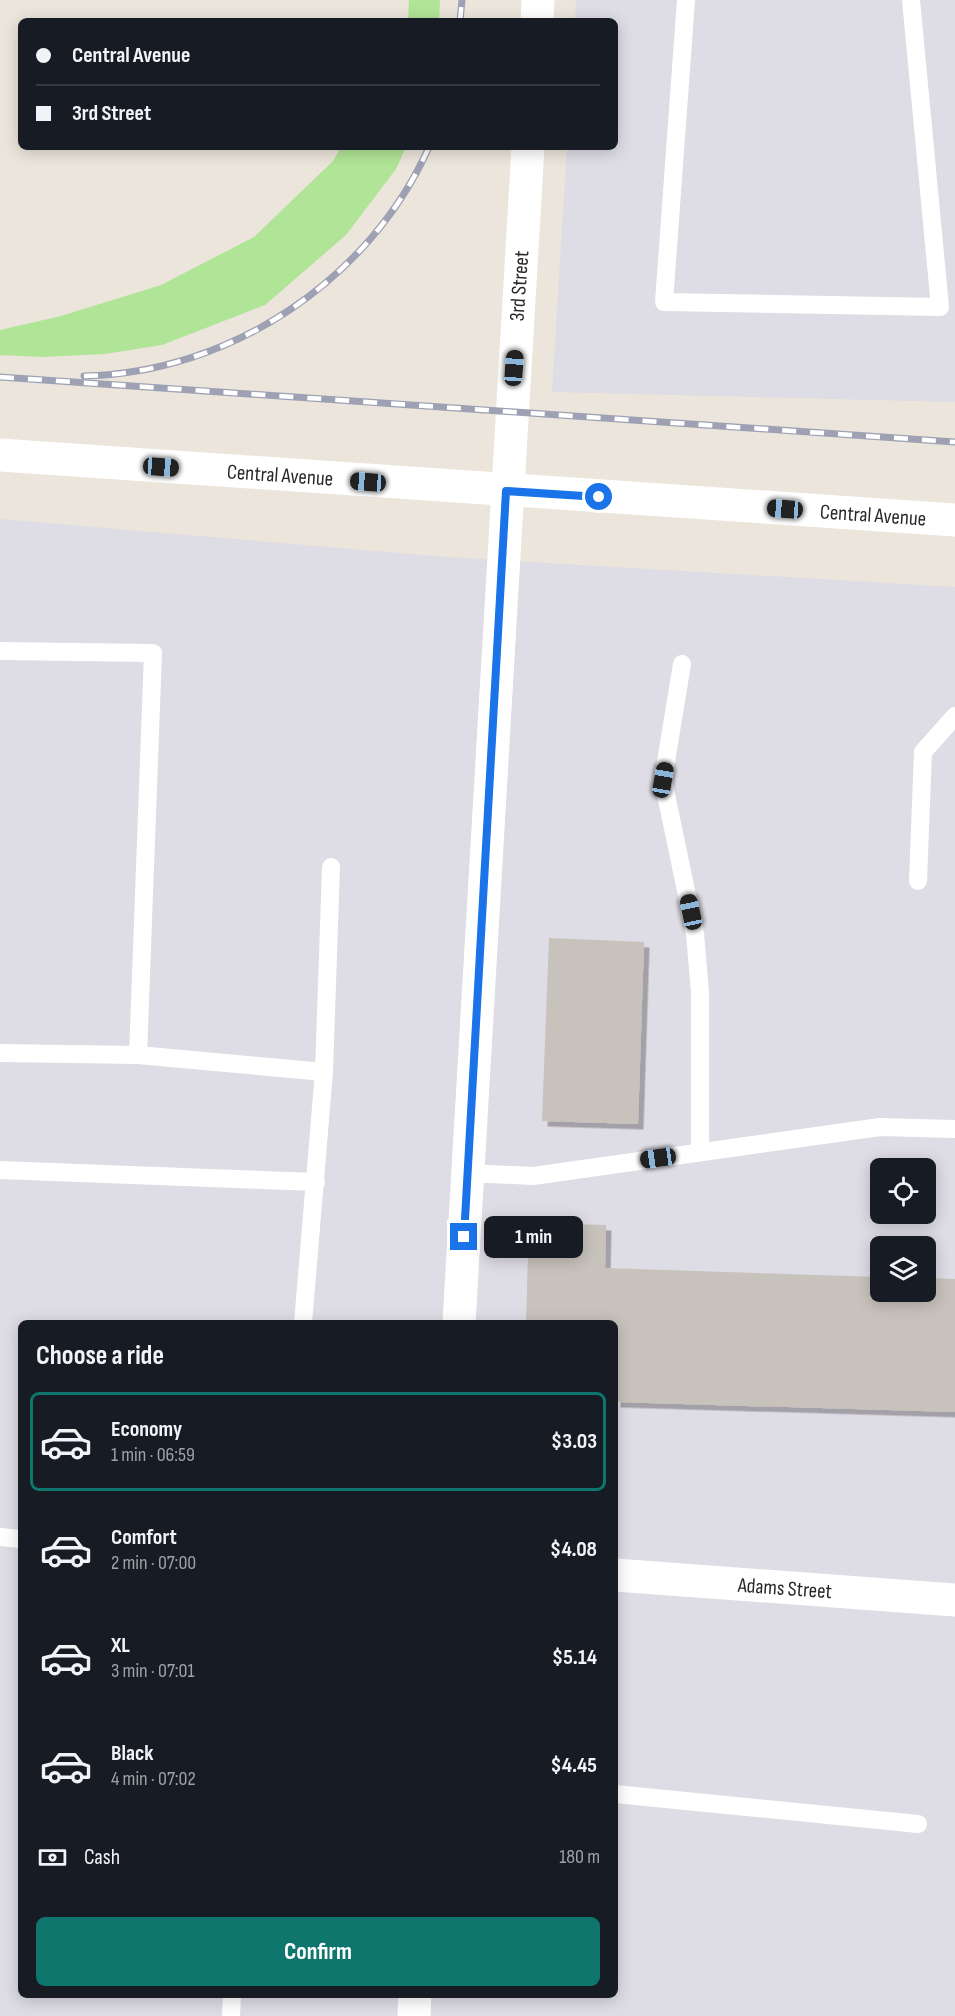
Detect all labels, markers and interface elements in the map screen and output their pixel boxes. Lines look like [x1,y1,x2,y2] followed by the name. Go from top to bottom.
[72,42,190,69] text: Central Avenue
[72,100,151,127] text: 3rd Street
[505,250,534,322] street label: 3rd Street
[504,349,524,387] car
[142,457,180,477] car
[226,459,334,492] street label: Central Avenue
[349,472,387,492] car
[585,483,612,510] route start
[766,499,804,519] car
[819,499,927,532] street label: Central Avenue
[651,761,675,799] car
[678,893,704,931] car
[639,1147,677,1169] car
[870,1158,936,1302] map controls
[870,1158,936,1224] button: locate
[485,1216,584,1258] callout: 1 min
[450,1223,477,1250] route end
[515,1225,552,1249] text: 1 min
[870,1236,936,1302] button: layers
[36,1340,164,1372] text: Choose a ride
[39,1415,93,1469] icon: car
[111,1416,182,1443] text: Economy
[551,1428,597,1455] text: $3.03
[111,1443,195,1467] text: 1 min · 06:59
[39,1523,93,1577] icon: car
[111,1524,177,1551] text: Comfort
[550,1536,597,1563] text: $4.08
[111,1551,196,1575] text: 2 min · 07:00
[736,1573,833,1604] street label: Adams Street
[39,1631,93,1685] icon: car
[111,1632,130,1659] text: XL
[552,1644,597,1671] text: $5.14
[111,1659,194,1683] text: 3 min · 07:01
[39,1739,93,1793] icon: car
[111,1740,153,1767] text: Black
[550,1752,597,1779] text: $4.45
[111,1767,196,1791] text: 4 min · 07:02
[36,1841,69,1874] icon: cash
[84,1844,120,1871] text: Cash
[559,1845,600,1869] text: 180 m
[36,1917,600,1986] button: Confirm

